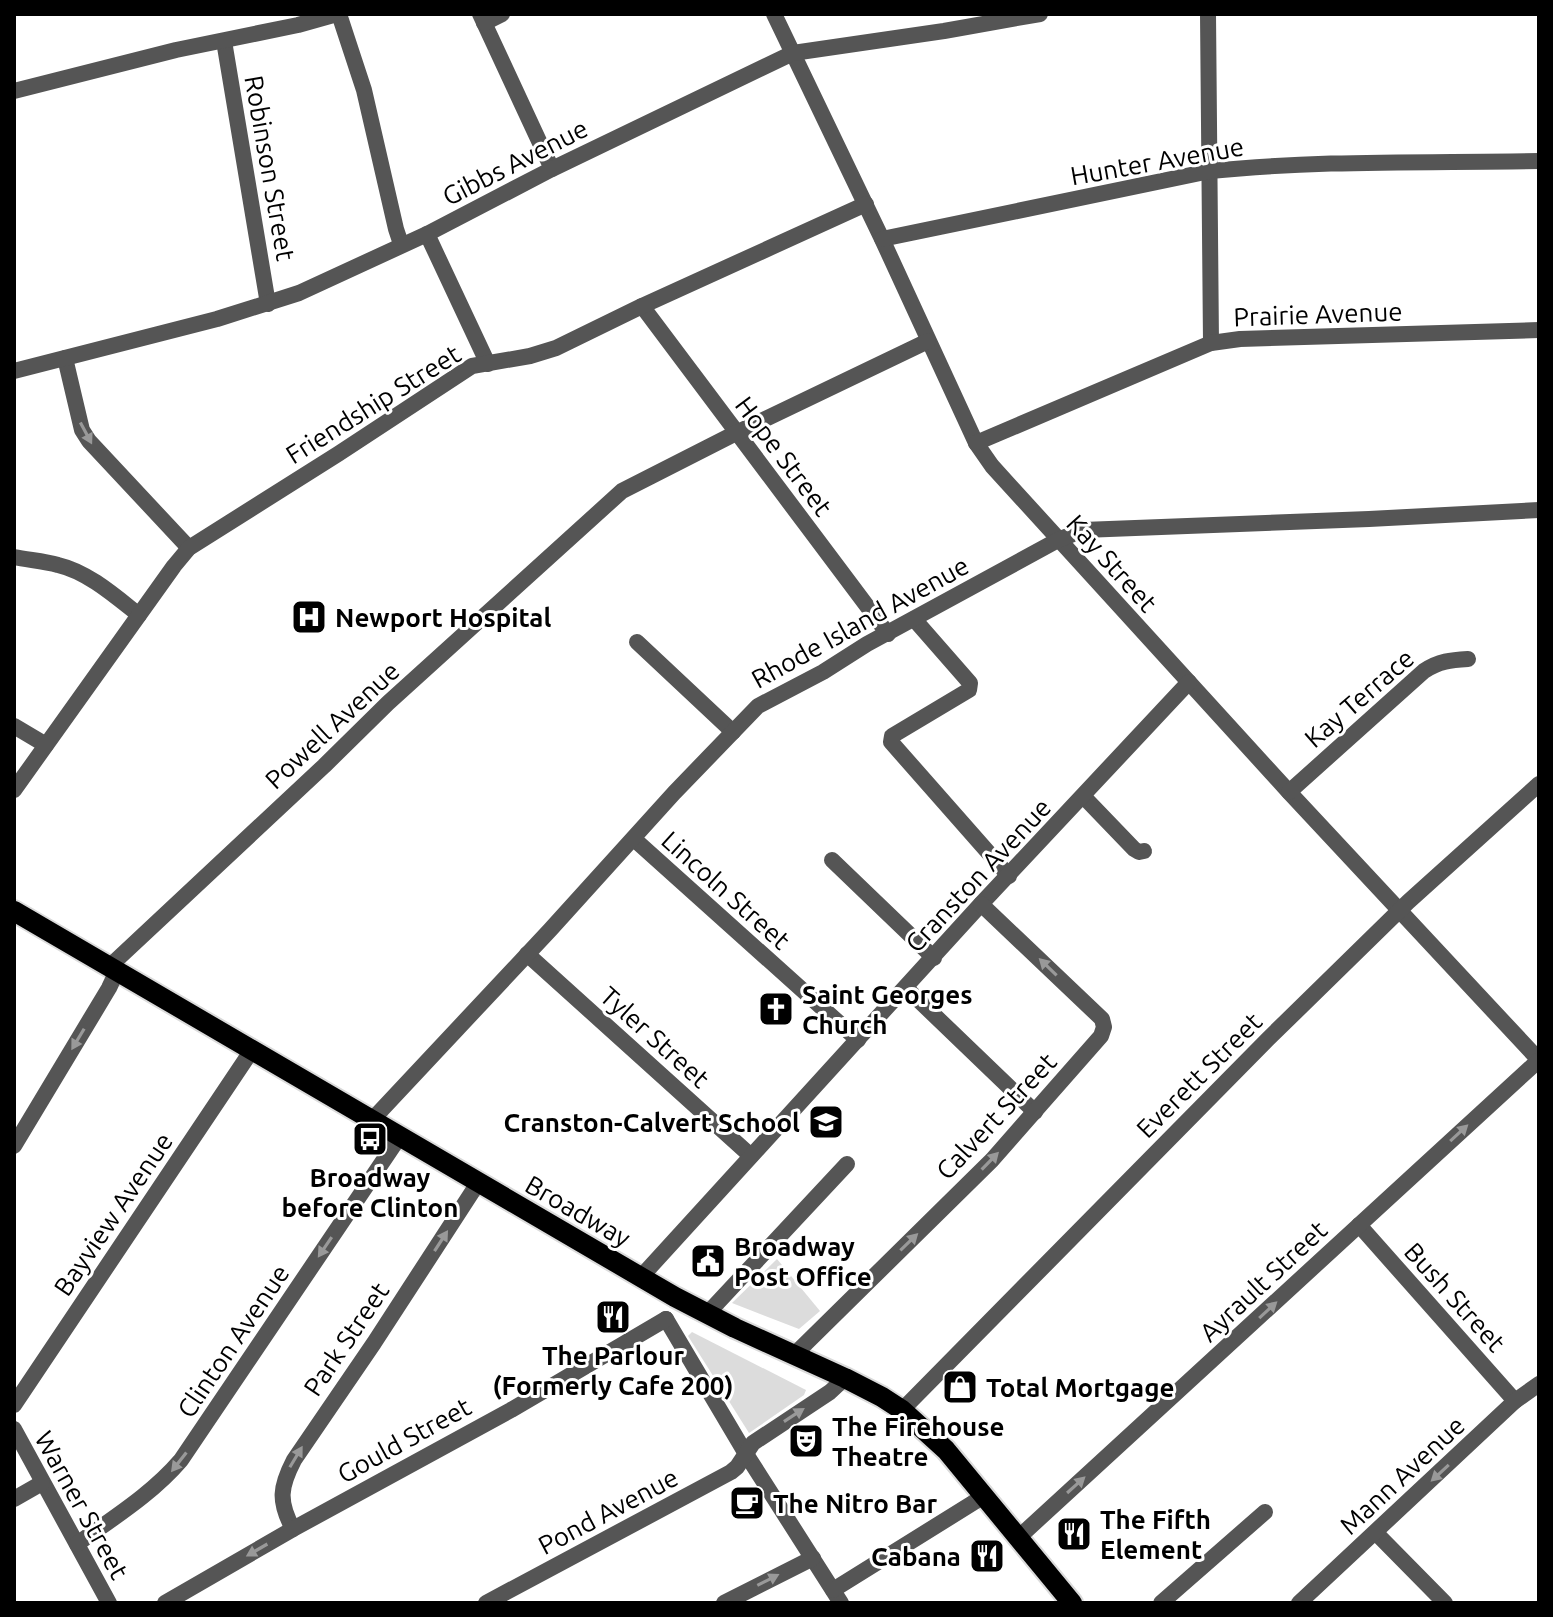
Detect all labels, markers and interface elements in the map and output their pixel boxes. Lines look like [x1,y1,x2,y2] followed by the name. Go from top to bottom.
[239,73,301,263] street label: Robinson Street
[438,113,592,211] street label: Gibbs Avenue
[1068,131,1246,191] street label: Hunter Avenue
[1233,297,1403,331] street label: Prairie Avenue
[280,339,466,469] street label: Friendship Street
[730,391,838,521] street label: Hope Street
[79,422,93,444] one-way arrow
[1061,509,1163,617] street label: Kay Street
[746,550,974,694] street label: Rhode Island Avenue
[290,598,328,636] hospital icon: Newport Hospital
[335,603,551,632] place label: Newport Hospital
[1299,643,1419,753] street label: Kay Terrace
[259,656,405,794] street label: Powell Avenue
[900,792,1056,958] street label: Cranston Avenue
[656,825,796,955] street label: Lincoln Street
[1039,959,1058,977] one-way arrow
[802,980,973,1039] place label: Saint Georges Church
[595,981,715,1093] street label: Tyler Street
[757,990,795,1028] church icon: Saint Georges Church
[1131,1007,1267,1143] street label: Everett Street
[71,1028,85,1050] one-way arrow
[930,1047,1062,1185] street label: Calvert Street
[807,1103,845,1141] school or university icon: Cranston-Calvert School
[504,1108,800,1137] place label: Cranston-Calvert School
[351,1120,389,1158] bus stop icon: Broadway before Clinton
[1449,1125,1468,1143] one-way arrow
[48,1127,178,1301] street label: Bayview Avenue
[980,1152,999,1171] one-way arrow
[282,1163,458,1222] place label: Broadway before Clinton
[520,1169,636,1253] street label: Broadway
[1194,1215,1332,1347] street label: Ayrault Street
[433,1230,448,1251] one-way arrow
[734,1232,872,1291] place label: Broadway Post Office
[899,1233,918,1252] one-way arrow
[318,1237,333,1258] one-way arrow
[1399,1237,1511,1357] street label: Bush Street
[689,1242,727,1280] public building icon: Broadway Post Office
[171,1259,295,1423] street label: Clinton Avenue
[298,1277,394,1401] street label: Park Street
[594,1298,632,1336] restaurant icon: The Parlour (Formerly Cafe 200)
[1258,1301,1277,1319] one-way arrow
[492,1341,734,1400] place label: The Parlour (Formerly Cafe 200)
[941,1368,979,1406] shop icon: Total Mortgage
[986,1373,1174,1402] place label: Total Mortgage
[332,1391,476,1489] street label: Gould Street
[784,1408,805,1423] one-way arrow
[1334,1410,1470,1540] street label: Mann Avenue
[832,1412,1005,1471] place label: The Firehouse Theatre
[787,1422,825,1460] theatre icon: The Firehouse Theatre
[29,1426,135,1584] street label: Warner Street
[289,1446,303,1468] one-way arrow
[171,1452,188,1472] one-way arrow
[533,1462,683,1560] street label: Pond Avenue
[1430,1464,1449,1482] one-way arrow
[1066,1476,1086,1494] one-way arrow
[728,1484,766,1522] cafe icon: The Nitro Bar
[773,1489,937,1518] place label: The Nitro Bar
[1100,1505,1211,1564] place label: The Fifth Element
[1055,1515,1093,1553] restaurant icon: The Fifth Element
[968,1537,1006,1575] restaurant icon: Cabana
[871,1542,961,1571] place label: Cabana
[246,1543,268,1557] one-way arrow
[757,1574,780,1587] one-way arrow

